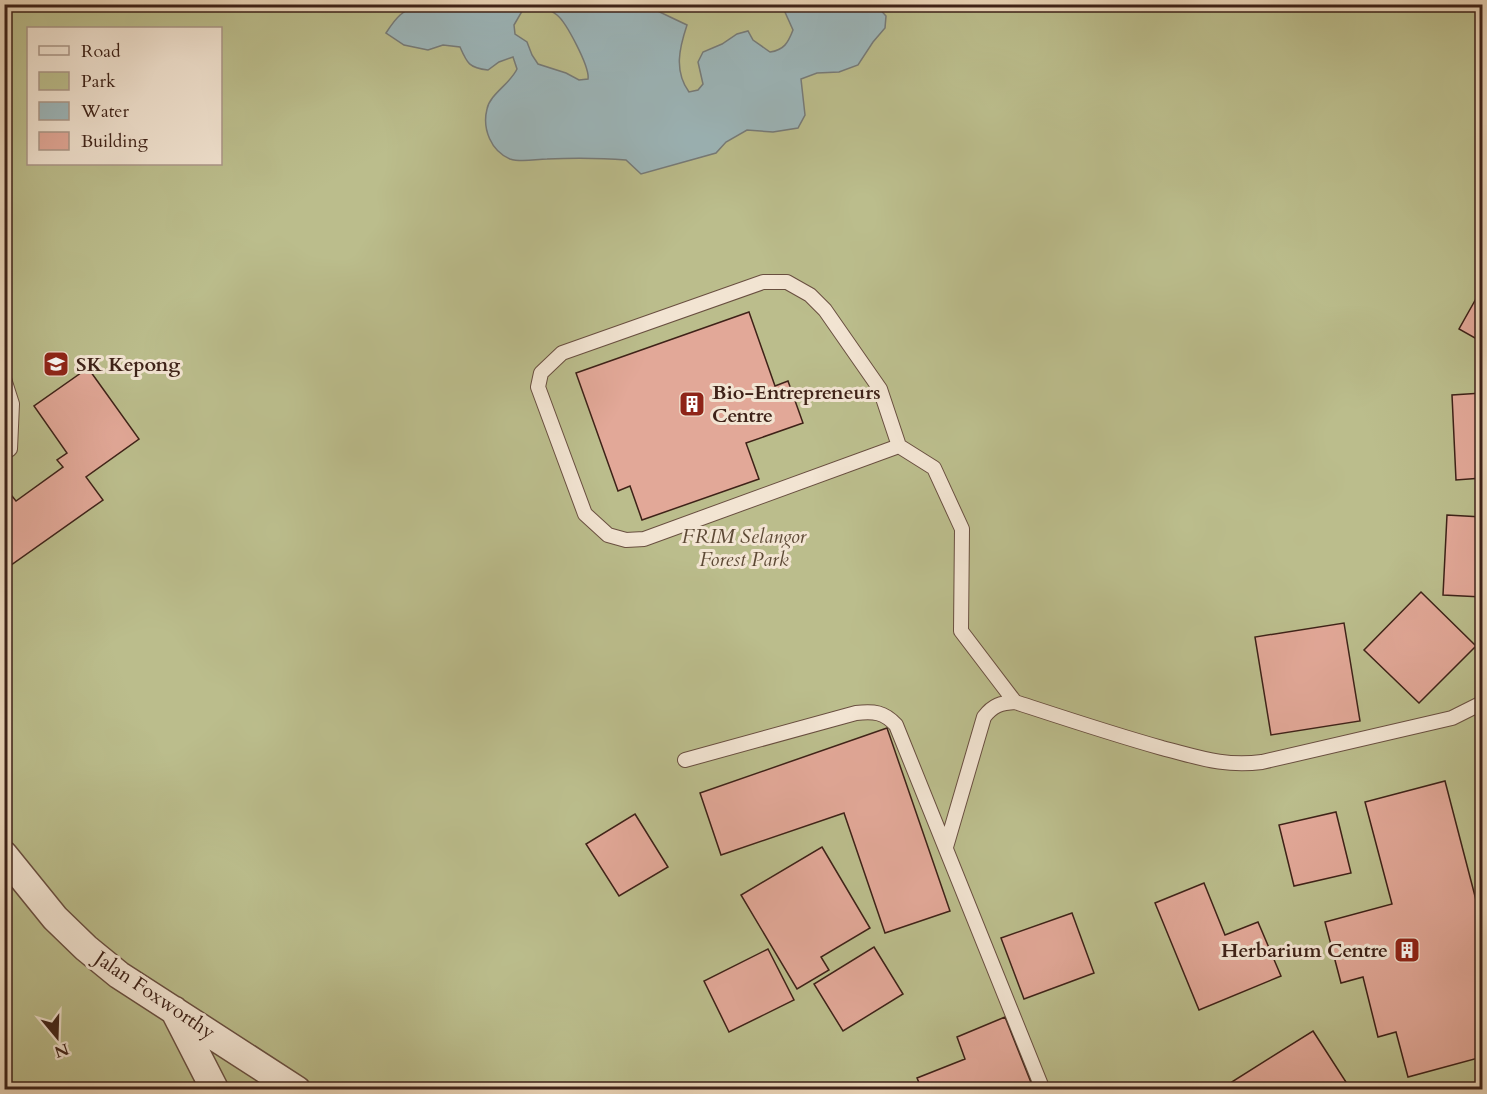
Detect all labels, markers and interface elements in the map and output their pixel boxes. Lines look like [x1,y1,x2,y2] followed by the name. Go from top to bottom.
[27,27,222,165] legend
[81,39,121,64] text: Road
[81,69,116,94] text: Park
[80,99,130,124] text: Water
[81,129,149,154] text: Building
[41,349,71,379] school or university icon: SK Kepong
[76,351,180,378] place label: SK Kepong
[712,379,881,429] place label: Bio-Entrepreneurs Centre
[677,389,707,419] building icon: Bio-Entrepreneurs Centre
[682,523,808,573] park label: FRIM Selangor Forest Park
[1392,935,1422,965] building icon: Herbarium Centre
[1221,937,1388,964] place label: Herbarium Centre
[87,943,221,1046] street label: Jalan Foxworthy
[27,1007,87,1067] north arrow
[51,1038,72,1063] text: N

